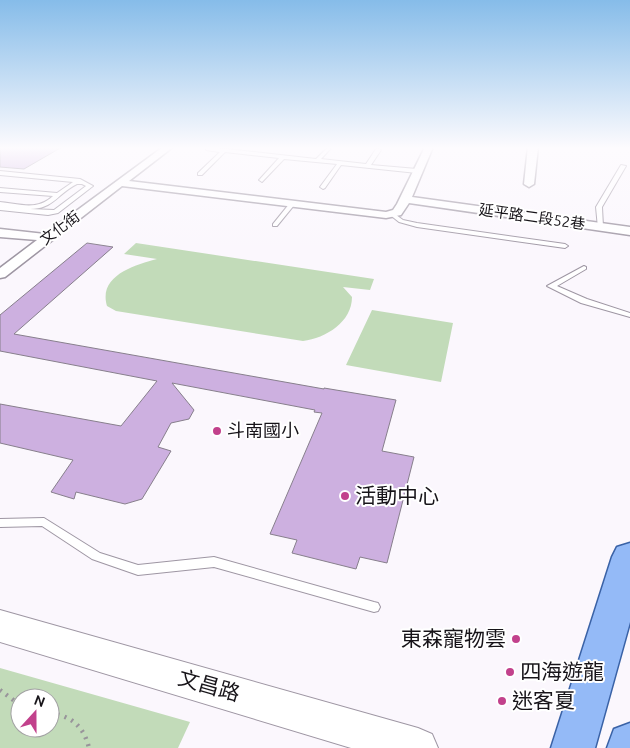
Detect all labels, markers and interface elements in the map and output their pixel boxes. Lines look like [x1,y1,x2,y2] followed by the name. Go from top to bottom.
[478,201,586,232] street label: 延平路二段52巷
[37,207,83,248] street label: 文化街
[227,420,299,440] place label: 斗南國小
[211,425,223,437] marker: 斗南國小
[355,483,439,507] place label: 活動中心
[339,490,351,502] marker: 活動中心
[401,626,506,650] place label: 東森寵物雲
[510,633,522,645] marker: 東森寵物雲
[520,659,604,683] place label: 四海遊龍
[176,665,243,705] street label: 文昌路
[504,666,516,678] marker: 四海遊龍
[10,688,60,738] north arrow
[512,688,575,712] place label: 迷客夏
[32,692,47,710] text: N
[496,695,508,707] marker: 迷客夏

